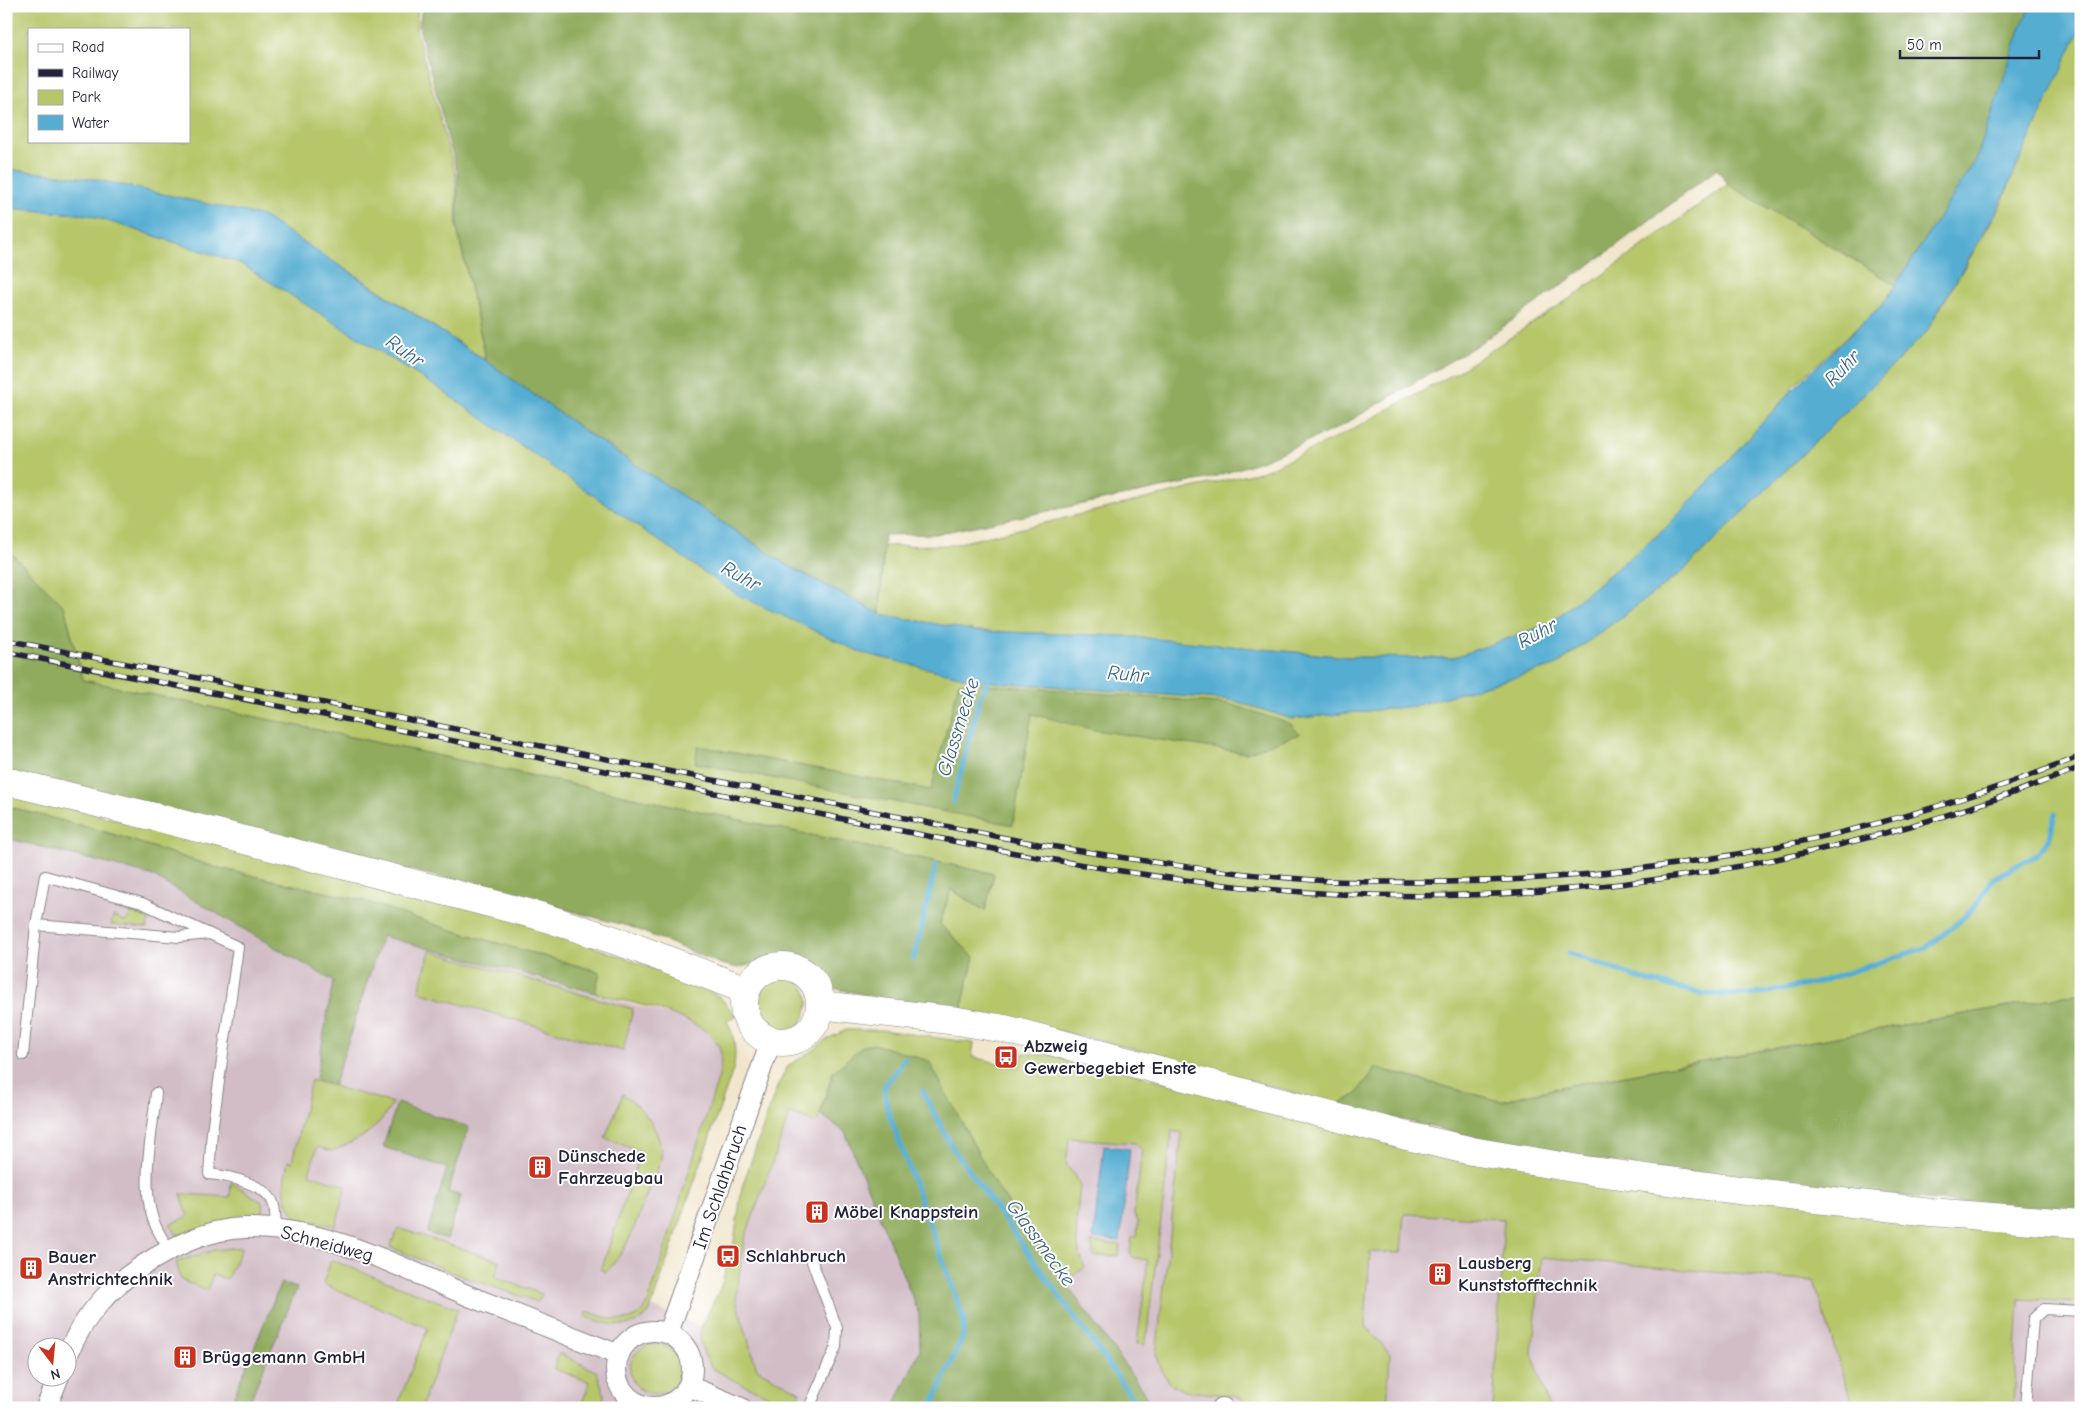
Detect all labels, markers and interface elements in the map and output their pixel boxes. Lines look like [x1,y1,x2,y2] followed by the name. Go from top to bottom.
[28,28,190,142] legend
[1900,28,2038,60] scale bar
[1907,36,1942,54] text: 50 m
[72,38,104,56] text: Road
[72,64,119,82] text: Railway
[72,88,101,106] text: Park
[72,114,109,132] text: Water
[382,330,429,373] water label: Ruhr
[1819,344,1865,391] water label: Ruhr
[717,556,765,597] water label: Ruhr
[1513,613,1561,653] water label: Ruhr
[1107,661,1151,687] water label: Ruhr
[932,675,984,779] water label: Glassmecke
[1024,1035,1196,1079] place label: Abzweig Gewerbegebiet Enste
[993,1044,1019,1070] bus stop icon: Abzweig Gewerbegebiet Enste
[688,1122,752,1252] street label: Im Schlahbruch
[558,1145,663,1189] place label: Dünschede Fahrzeugbau
[527,1154,553,1180] building icon: Dünschede Fahrzeugbau
[1002,1195,1080,1291] water label: Glassmecke
[804,1199,830,1225] building icon: Möbel Knappstein
[834,1201,978,1223] place label: Möbel Knappstein
[278,1221,376,1267] street label: Schneidweg
[715,1243,741,1269] bus stop icon: Schlahbruch
[746,1245,846,1267] place label: Schlahbruch
[48,1246,173,1290] place label: Bauer Anstrichtechnik
[1458,1252,1598,1296] place label: Lausberg Kunststofftechnik
[18,1255,44,1281] building icon: Bauer Anstrichtechnik
[1427,1261,1453,1287] building icon: Lausberg Kunststofftechnik
[28,1336,78,1386] north arrow
[172,1344,198,1370] building icon: Brüggemann GmbH
[202,1346,366,1368] place label: Brüggemann GmbH
[49,1365,62,1383] text: N

